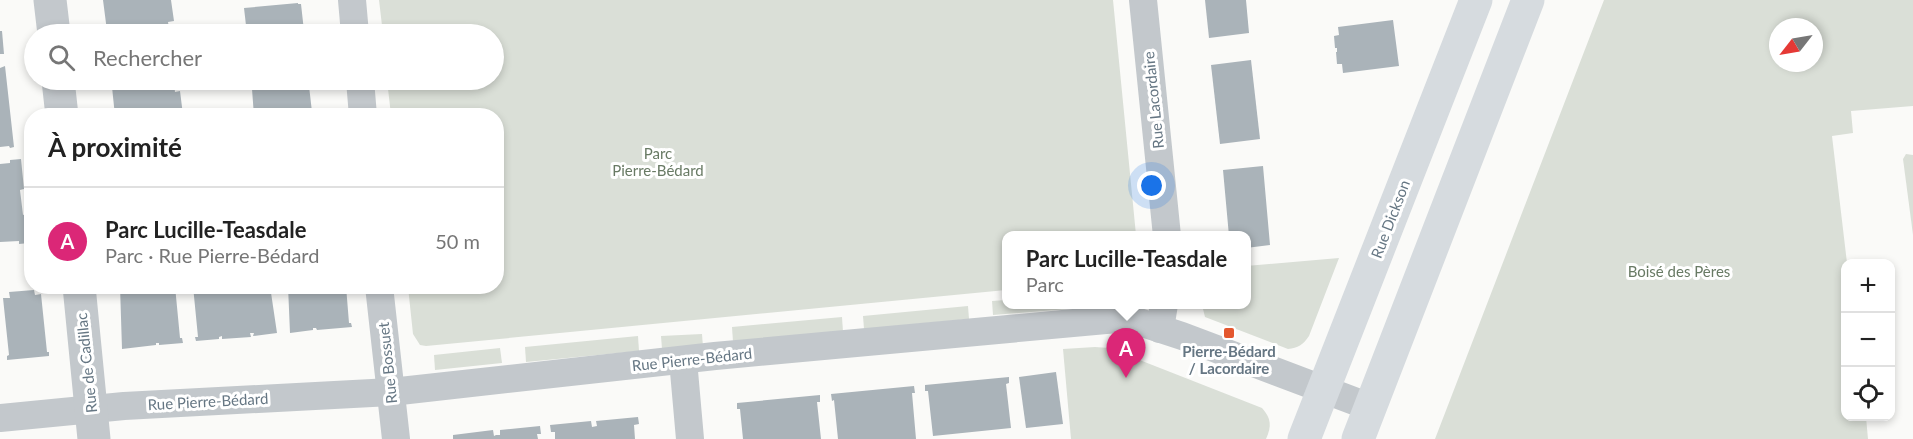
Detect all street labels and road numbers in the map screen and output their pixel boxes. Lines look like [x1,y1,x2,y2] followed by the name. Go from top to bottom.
[1139,50,1167,149] street label: Rue Lacordaire
[1367,177,1413,261] street label: Rue Dickson
[72,312,100,414] street label: Rue de Cadillac
[374,321,400,405] street label: Rue Bossuet
[631,344,753,374] street label: Rue Pierre-Bédard
[147,389,269,413] street label: Rue Pierre-Bédard

